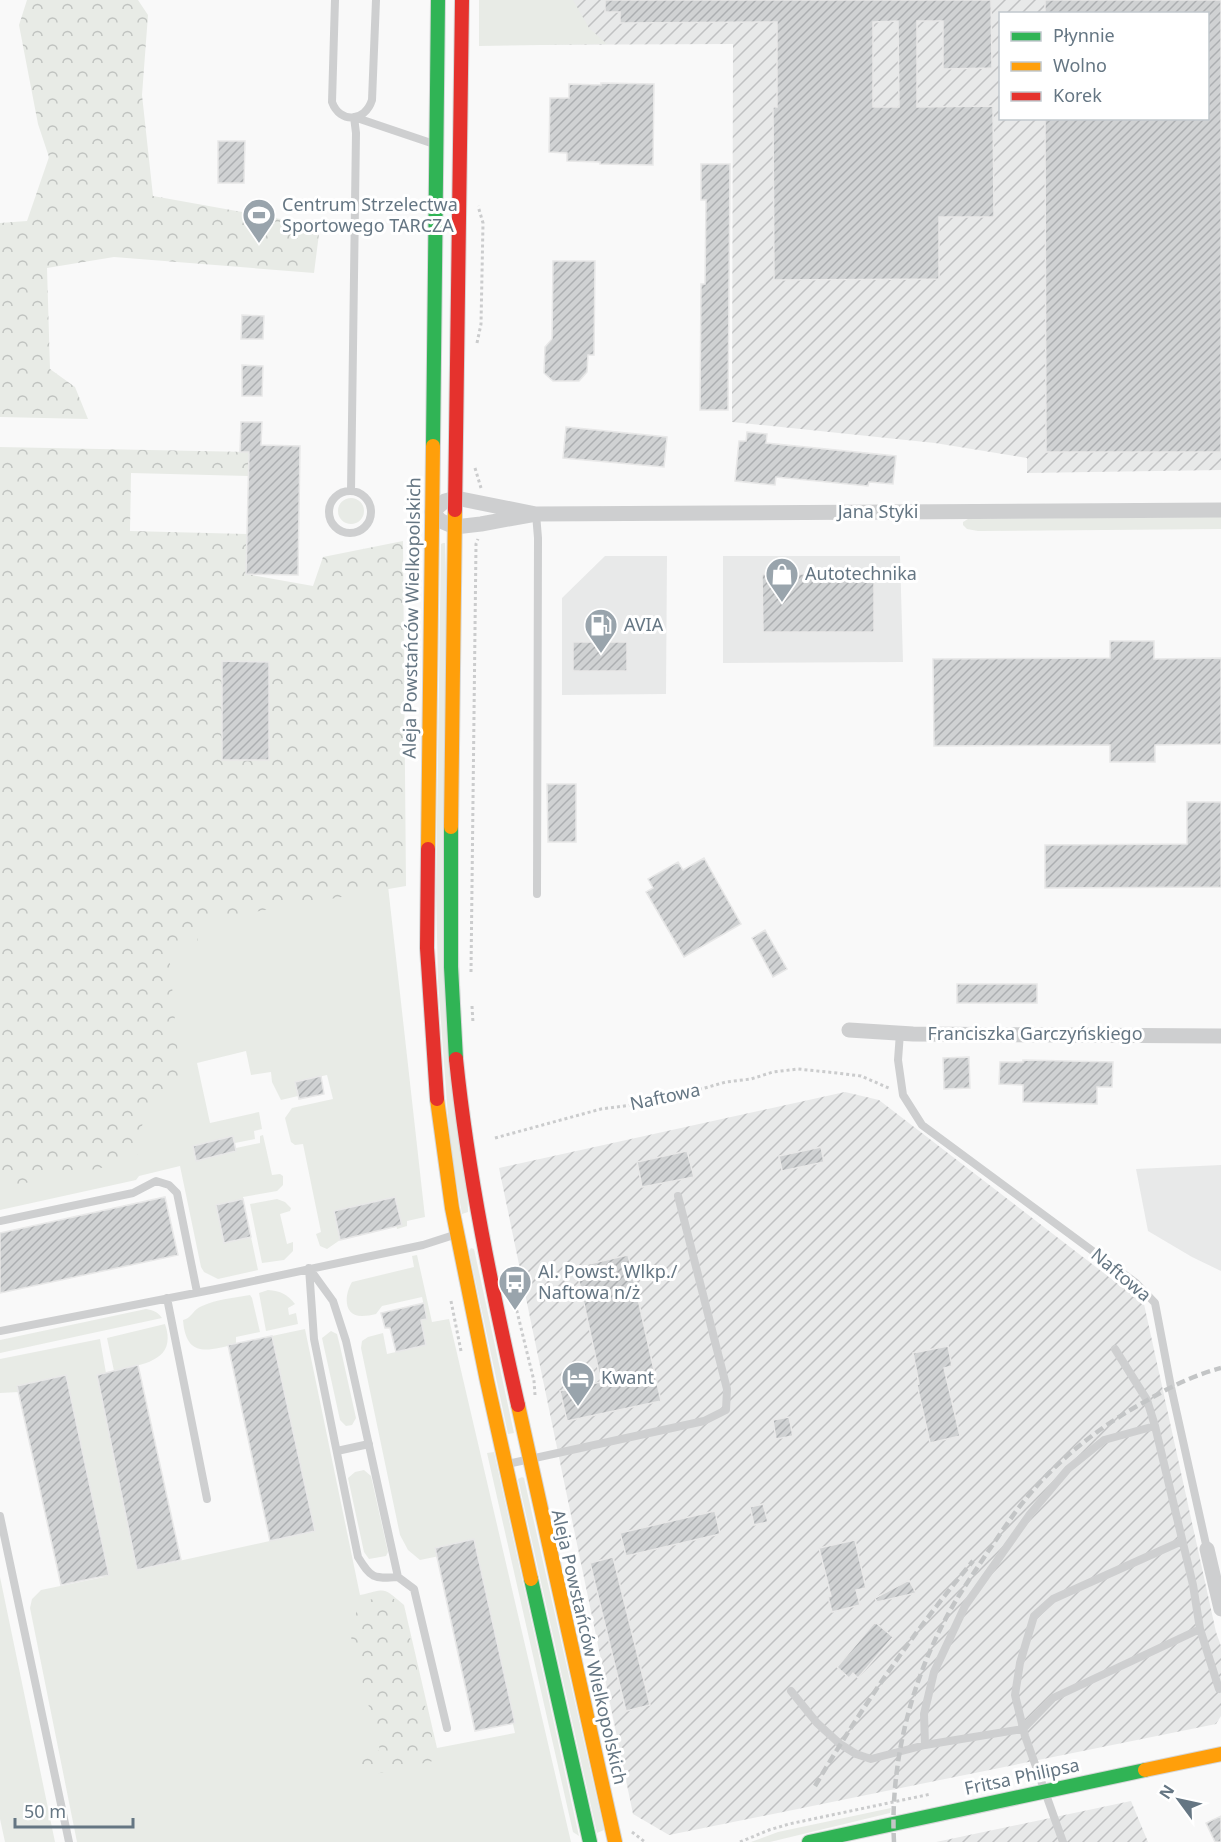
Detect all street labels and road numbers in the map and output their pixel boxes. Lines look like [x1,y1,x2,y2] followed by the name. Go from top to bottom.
[397,477,425,759] street label: Aleja Powstańców Wielkopolskich
[836,499,918,523] street label: Jana Styki
[927,1021,1143,1045] street label: Franciszka Garczyńskiego
[627,1077,702,1115] street label: Naftowa
[1087,1242,1157,1306] street label: Naftowa
[547,1507,633,1787] street label: Aleja Powstańców Wielkopolskich
[962,1752,1082,1800] street label: Fritsa Philipsa

